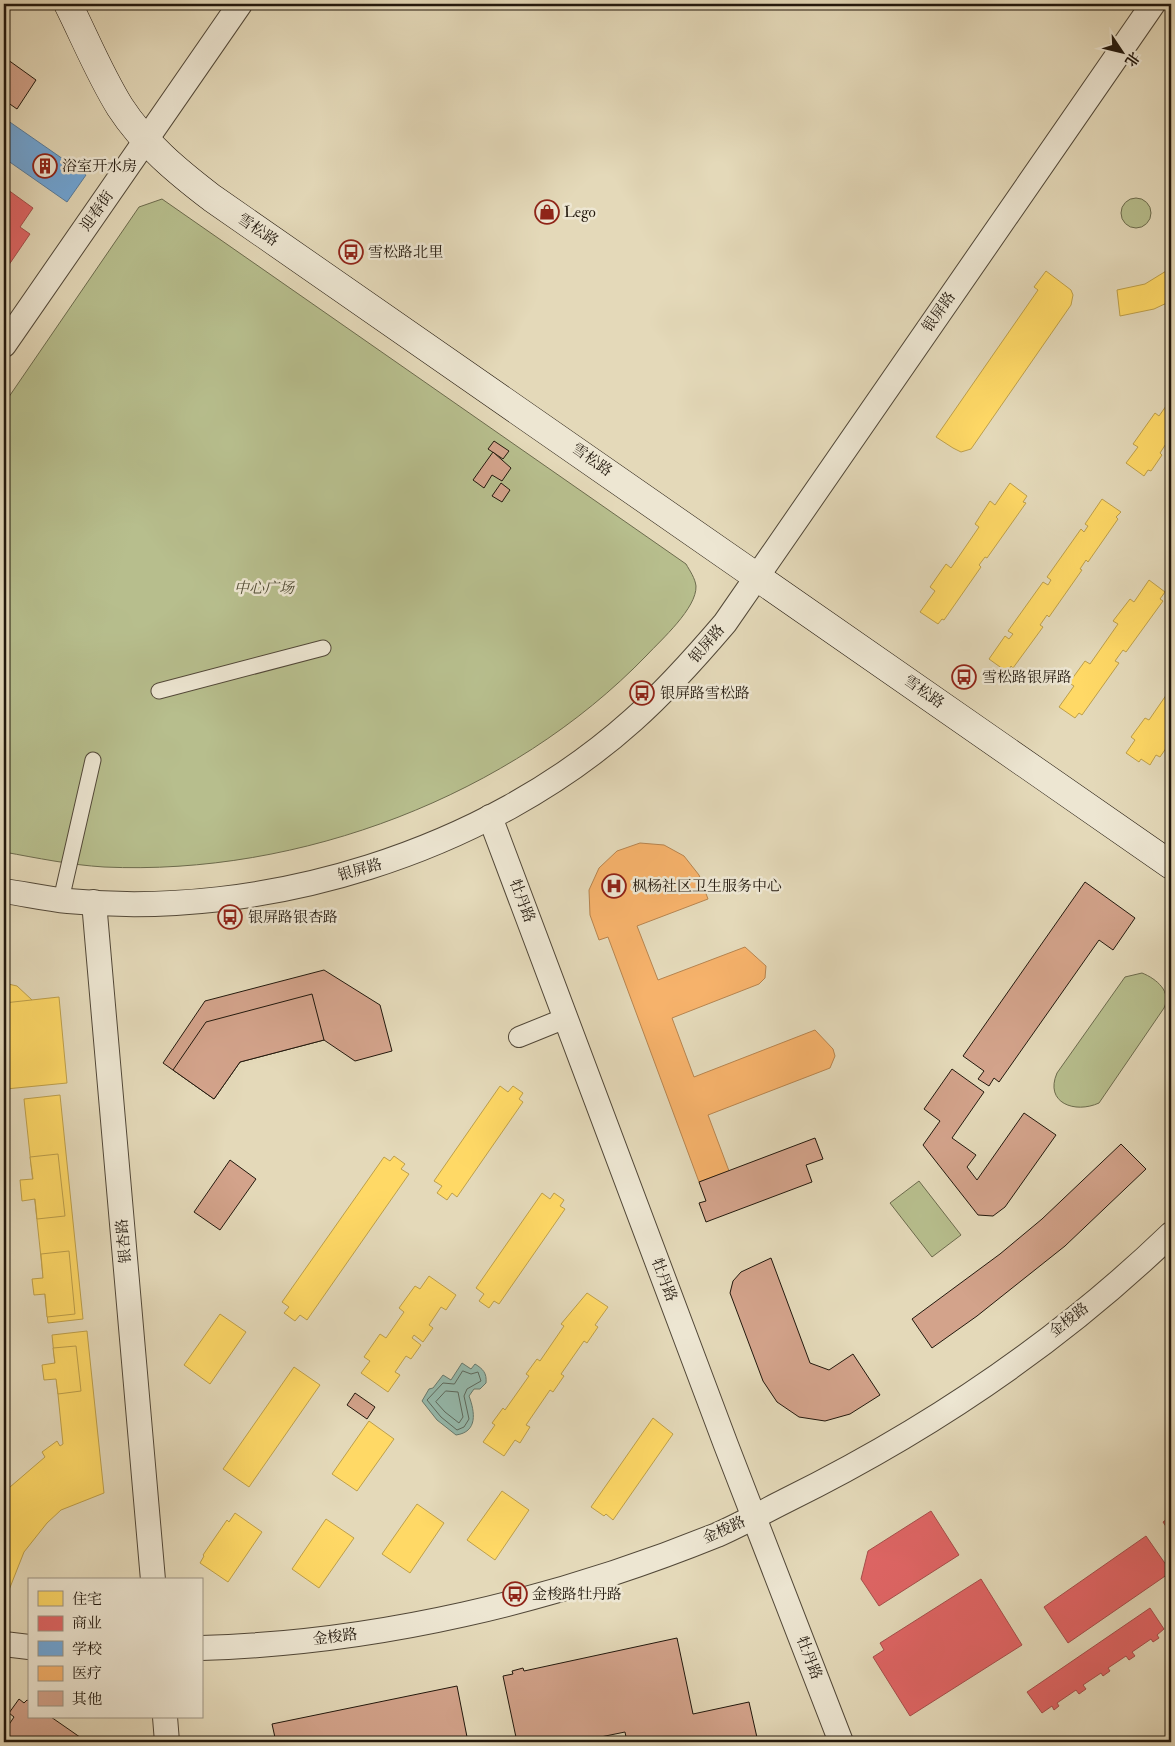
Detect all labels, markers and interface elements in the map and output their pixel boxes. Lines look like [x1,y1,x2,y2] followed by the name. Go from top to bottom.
[1098,28,1148,78] north arrow
[1121,49,1143,70] text: 北
[32,153,58,179] building icon: 浴室开水房
[62,157,137,176] place label: 浴室开水房
[76,187,118,235] street label: 迎春街
[534,199,560,225] shop icon: Lego
[564,203,596,222] place label: Lego
[234,210,282,250] street label: 雪松路
[338,239,364,265] bus stop icon: 雪松路北里
[368,243,443,262] place label: 雪松路北里
[918,288,960,336] street label: 银屏路
[568,439,616,481] street label: 雪松路
[234,579,296,598] park label: 中心广场
[685,621,729,667] street label: 银屏路
[951,664,977,690] bus stop icon: 雪松路银屏路
[982,668,1072,687] place label: 雪松路银屏路
[900,671,948,713] street label: 雪松路
[629,680,655,706] bus stop icon: 银屏路雪松路
[660,684,750,703] place label: 银屏路雪松路
[336,855,384,885] street label: 银屏路
[601,873,627,899] hospital icon: 枫杨社区卫生服务中心
[505,877,539,925] street label: 牡丹路
[632,877,782,896] place label: 枫杨社区卫生服务中心
[217,904,243,930] bus stop icon: 银屏路银杏路
[248,908,338,927] place label: 银屏路银杏路
[113,1218,135,1264] street label: 银杏路
[647,1256,681,1304] street label: 牡丹路
[1045,1299,1093,1341] street label: 金梭路
[700,1512,748,1548] street label: 金梭路
[28,1578,202,1718] legend
[502,1581,528,1607] bus stop icon: 金梭路牡丹路
[532,1585,622,1604] place label: 金梭路牡丹路
[72,1590,102,1609] text: 住宅
[72,1614,102,1633] text: 商业
[312,1625,358,1649] street label: 金梭路
[792,1634,826,1682] street label: 牡丹路
[72,1640,102,1659] text: 学校
[72,1664,102,1683] text: 医疗
[72,1690,102,1709] text: 其他

